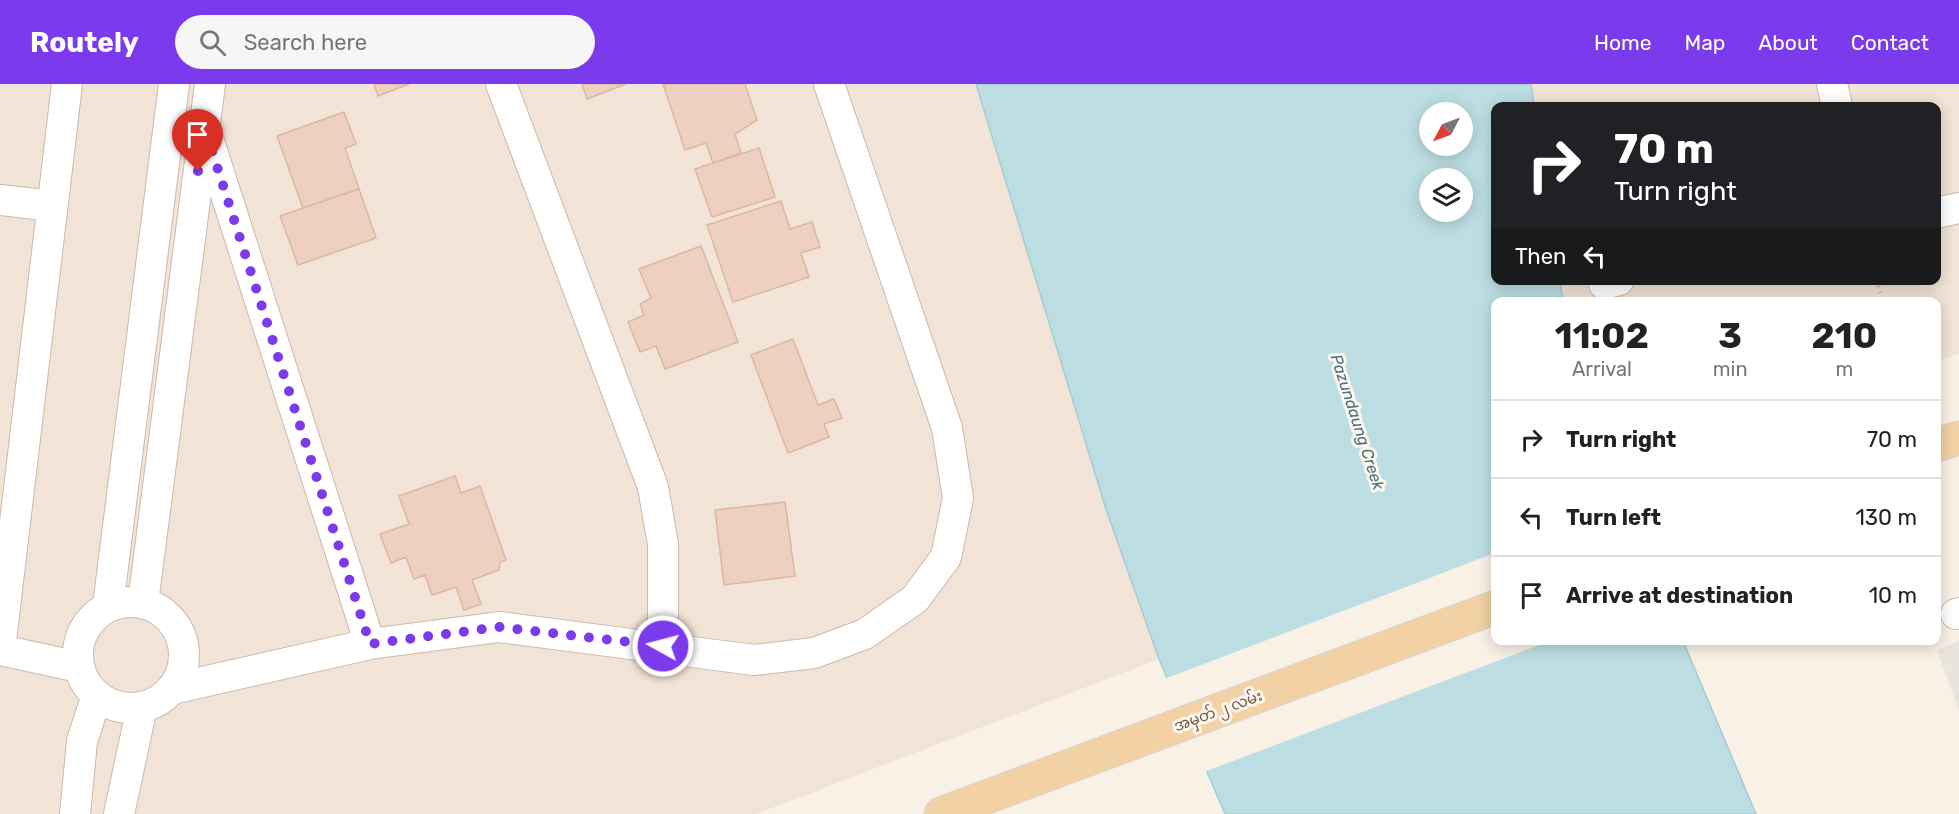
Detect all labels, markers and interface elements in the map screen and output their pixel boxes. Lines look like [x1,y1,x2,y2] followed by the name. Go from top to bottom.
[175,15,595,69] search box
[30,26,139,59] text: Routely
[196,26,229,59] icon: search
[244,29,367,56] text: Search here
[1594,30,1651,55] text: Home
[1684,30,1725,55] text: Map
[1758,30,1818,55] text: About
[1851,30,1929,55] text: Contact
[1419,102,1473,156] north arrow
[1419,102,1473,222] map controls
[172,109,223,171] pin
[181,118,214,151] icon: arrive
[1614,124,1714,174] text: 70 m
[1515,126,1593,204] icon: right
[1419,168,1473,222] button: layers
[1614,175,1737,207] text: Turn right
[1578,240,1611,273] icon: left
[1515,243,1566,270] text: Then
[1555,314,1649,357] text: 11:02
[1718,314,1742,357] text: 3
[1811,314,1877,357] text: 210
[1327,352,1389,493] water label: Pazundaung Creek
[1572,357,1632,381] text: Arrival
[1713,357,1748,381] text: min
[1835,357,1853,381] text: m
[1515,423,1548,456] icon: right
[1566,426,1676,453] text: Turn right
[1867,426,1917,453] text: 70 m
[1515,501,1548,534] icon: left
[1566,504,1661,531] text: Turn left
[1855,504,1917,531] text: 130 m
[1515,579,1548,612] icon: arrive
[1566,582,1793,609] text: Arrive at destination
[1869,582,1917,609] text: 10 m
[631,614,695,678] position arrow
[1171,686,1266,738] street label: အမှတ် ၂ လမ်း

